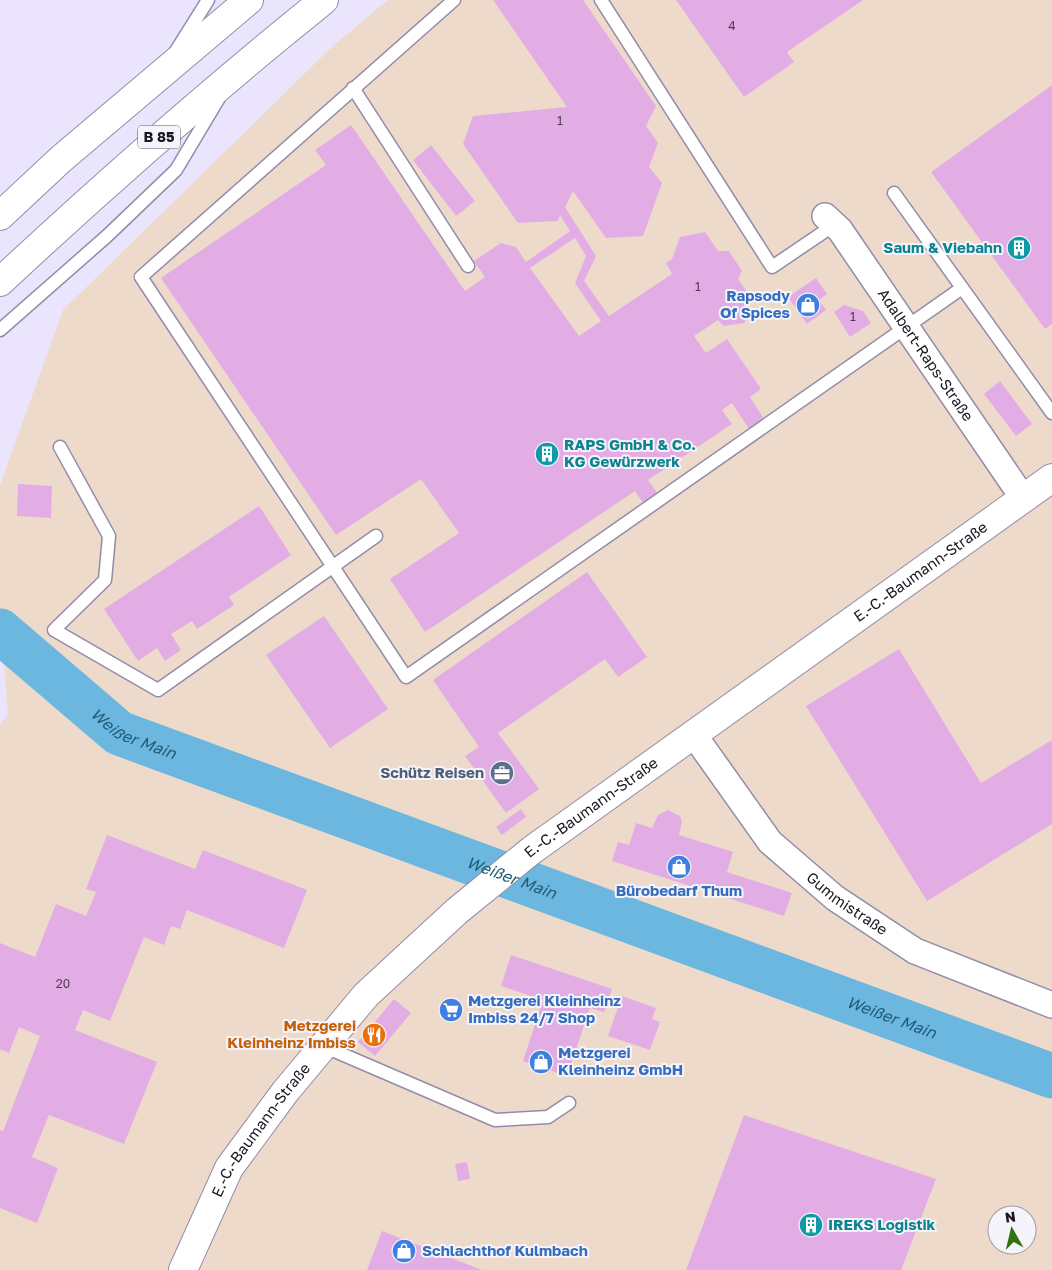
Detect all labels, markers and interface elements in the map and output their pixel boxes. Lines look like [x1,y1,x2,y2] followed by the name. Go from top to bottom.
[728,18,736,33] house number: 4
[557,113,563,128] house number: 1
[138,125,180,148] road number: B 85
[1006,235,1032,261] building icon: Saum & Viebahn
[883,238,1002,256] place label: Saum & Viebahn
[695,279,701,294] house number: 1
[875,285,978,424] street label: Adalbert-Raps-Straße
[720,286,790,321] place label: Rapsody Of Spices
[795,292,821,318] shop icon: Rapsody Of Spices
[850,309,856,324] house number: 1
[564,435,696,470] place label: RAPS GmbH & Co. KG Gewürzwerk
[534,441,560,467] building icon: RAPS GmbH & Co. KG Gewürzwerk
[850,517,991,625] street label: E.-C.-Baumann-Straße
[87,703,180,764] water label: Weißer Main
[520,753,661,861] street label: E.-C.-Baumann-Straße
[489,760,515,786] office icon: Schütz Reisen
[380,763,484,781] place label: Schütz Reisen
[464,852,560,903] water label: Weißer Main
[666,854,692,880] shop icon: Bürobedarf Thum
[803,868,892,938] street label: Gummistraße
[616,881,742,899] place label: Bürobedarf Thum
[56,976,70,991] house number: 20
[468,991,621,1026] place label: Metzgerei Kleinheinz Imbiss 24/7 Shop
[844,991,940,1043] water label: Weißer Main
[438,997,464,1023] supermarket icon: Metzgerei Kleinheinz Imbiss 24/7 Shop
[227,1016,356,1051] place label: Metzgerei Kleinheinz Imbiss
[361,1022,387,1048] restaurant icon: Metzgerei Kleinheinz Imbiss
[558,1043,683,1078] place label: Metzgerei Kleinheinz GmbH
[528,1049,554,1075] shop icon: Metzgerei Kleinheinz GmbH
[207,1059,314,1199] street label: E.-C.-Baumann-Straße
[987,1205,1037,1255] north arrow
[1004,1207,1017,1226] text: N
[798,1212,824,1238] building icon: IREKS Logistik
[828,1215,936,1233] place label: IREKS Logistik
[391,1238,417,1264] shop icon: Schlachthof Kulmbach
[422,1241,588,1259] place label: Schlachthof Kulmbach

